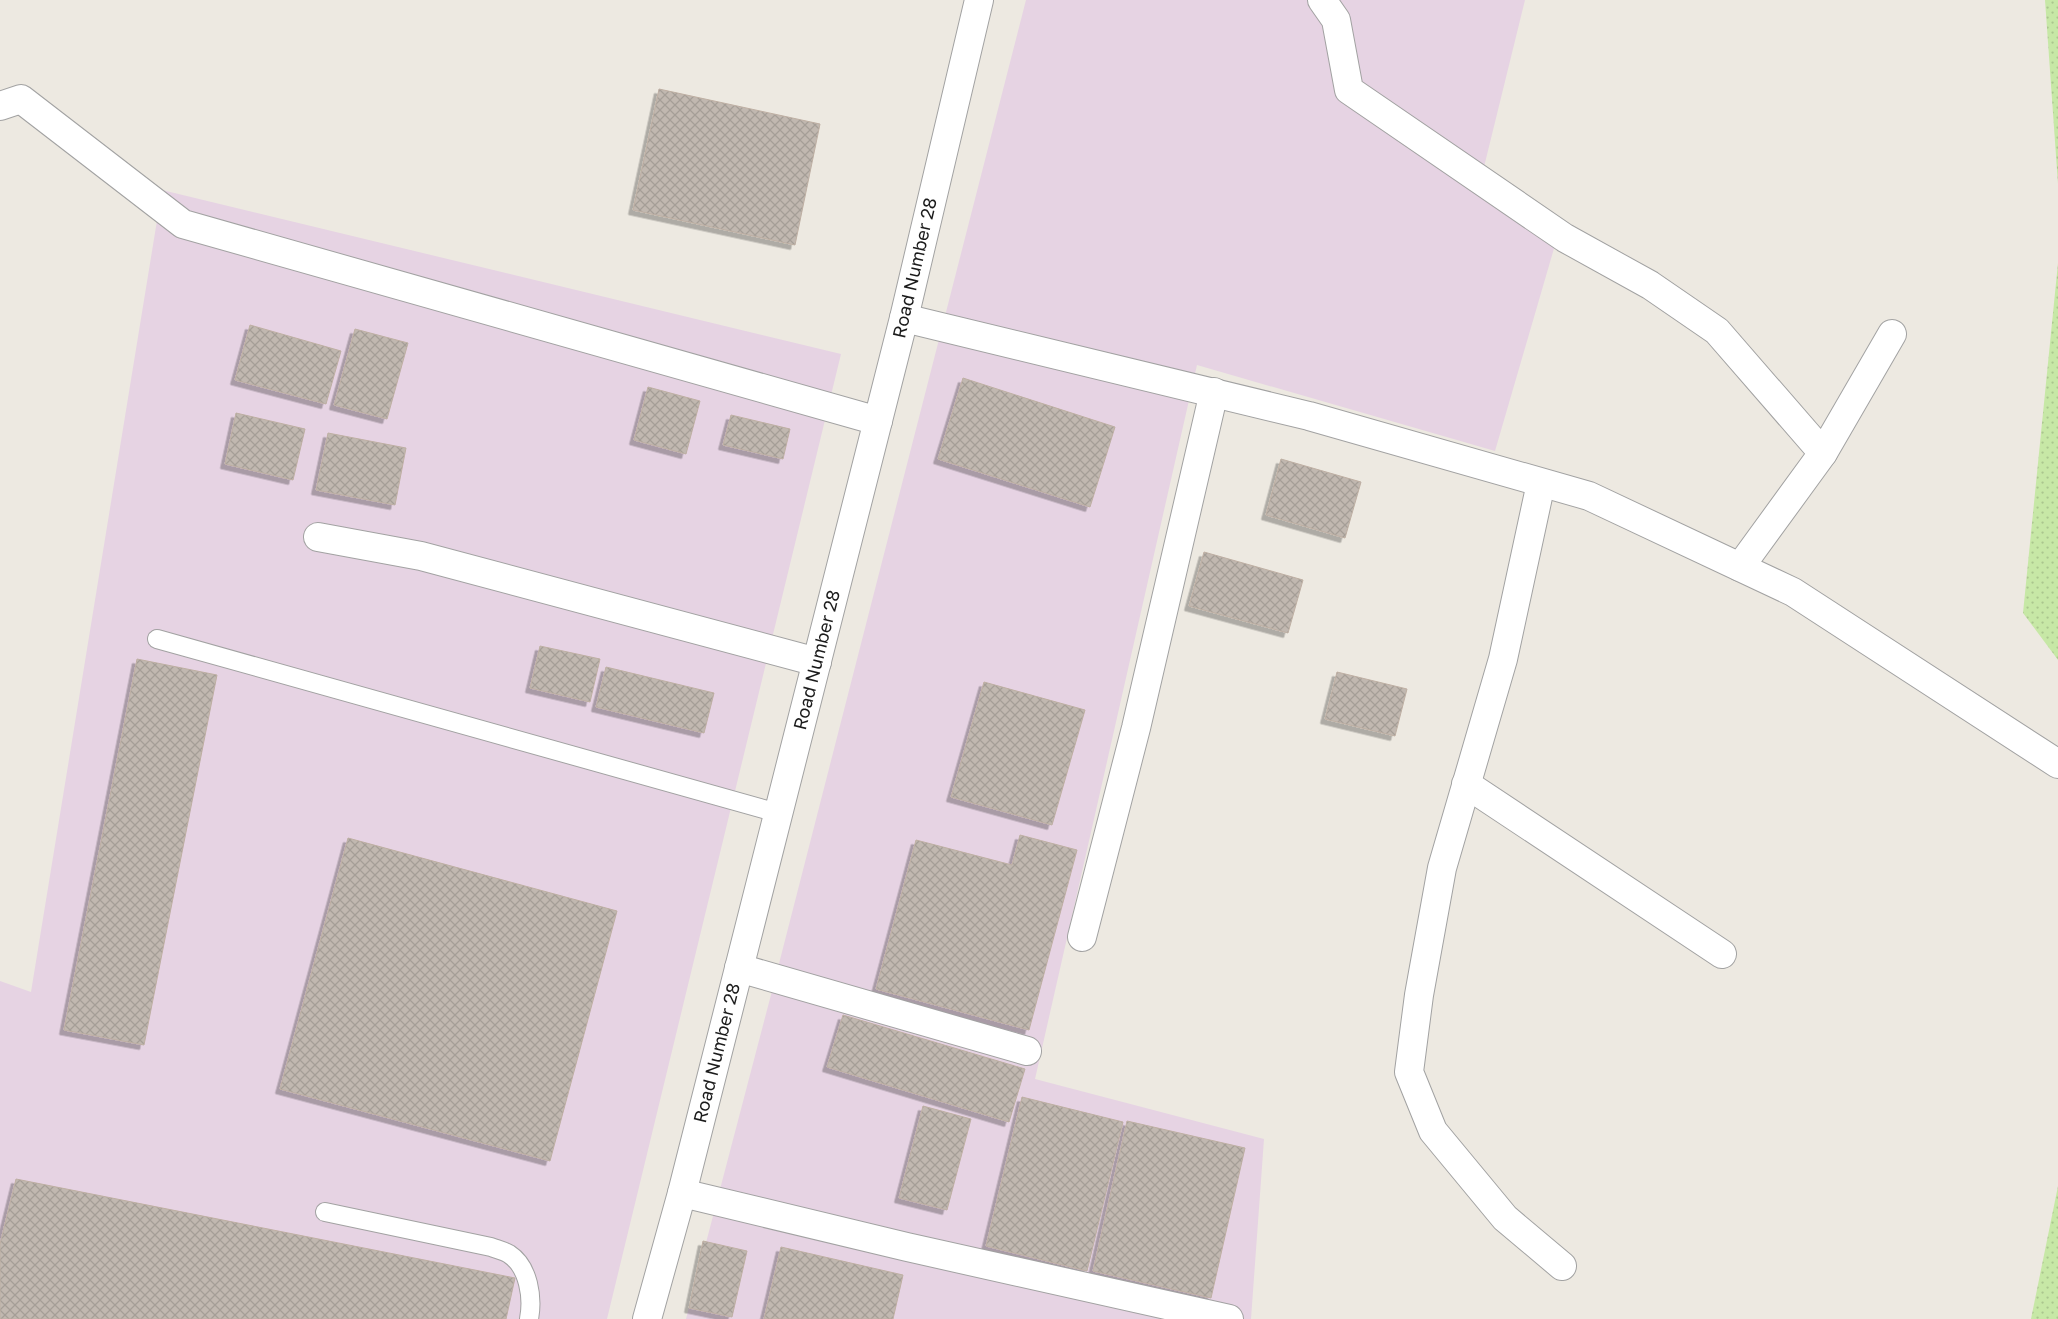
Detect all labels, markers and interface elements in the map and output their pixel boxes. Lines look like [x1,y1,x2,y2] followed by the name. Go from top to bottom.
[887,195,941,340] street label: Road Number 28
[788,587,844,732] street label: Road Number 28
[688,980,744,1125] street label: Road Number 28

